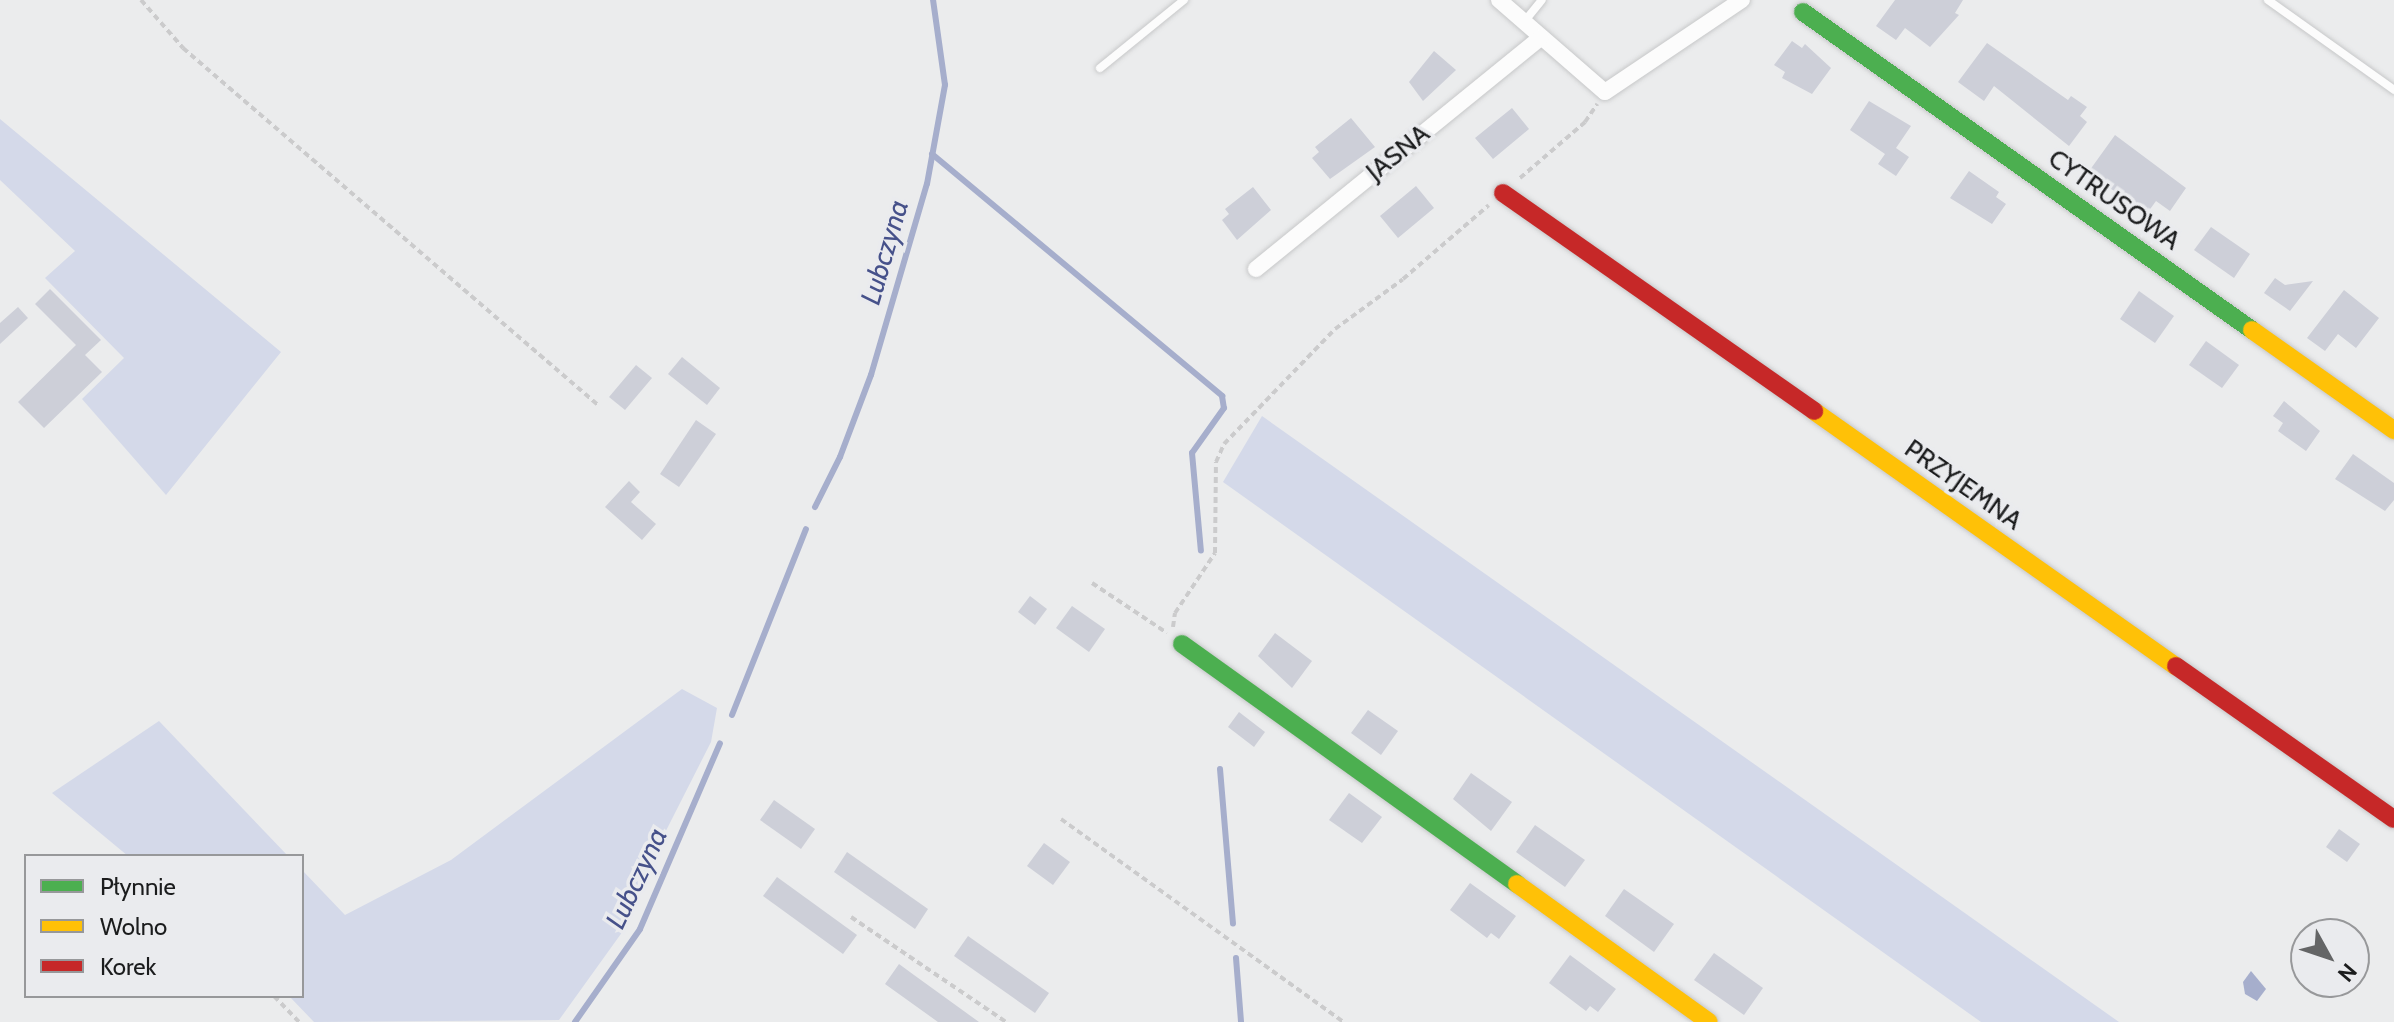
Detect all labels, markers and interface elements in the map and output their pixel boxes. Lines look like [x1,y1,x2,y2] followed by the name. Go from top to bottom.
[1360,118,1436,188] street label: JASNA
[2042,143,2186,257] street label: CYTRUSOWA
[853,196,915,308] water label: Lubczyna
[1898,433,2028,537] street label: PRZYJEMNA
[598,822,674,934] water label: Lubczyna
[24,854,304,998] legend
[100,872,176,901] text: Płynnie
[100,912,167,941] text: Wolno
[2290,918,2370,998] north arrow
[100,952,156,981] text: Korek
[2332,958,2363,987] text: N

